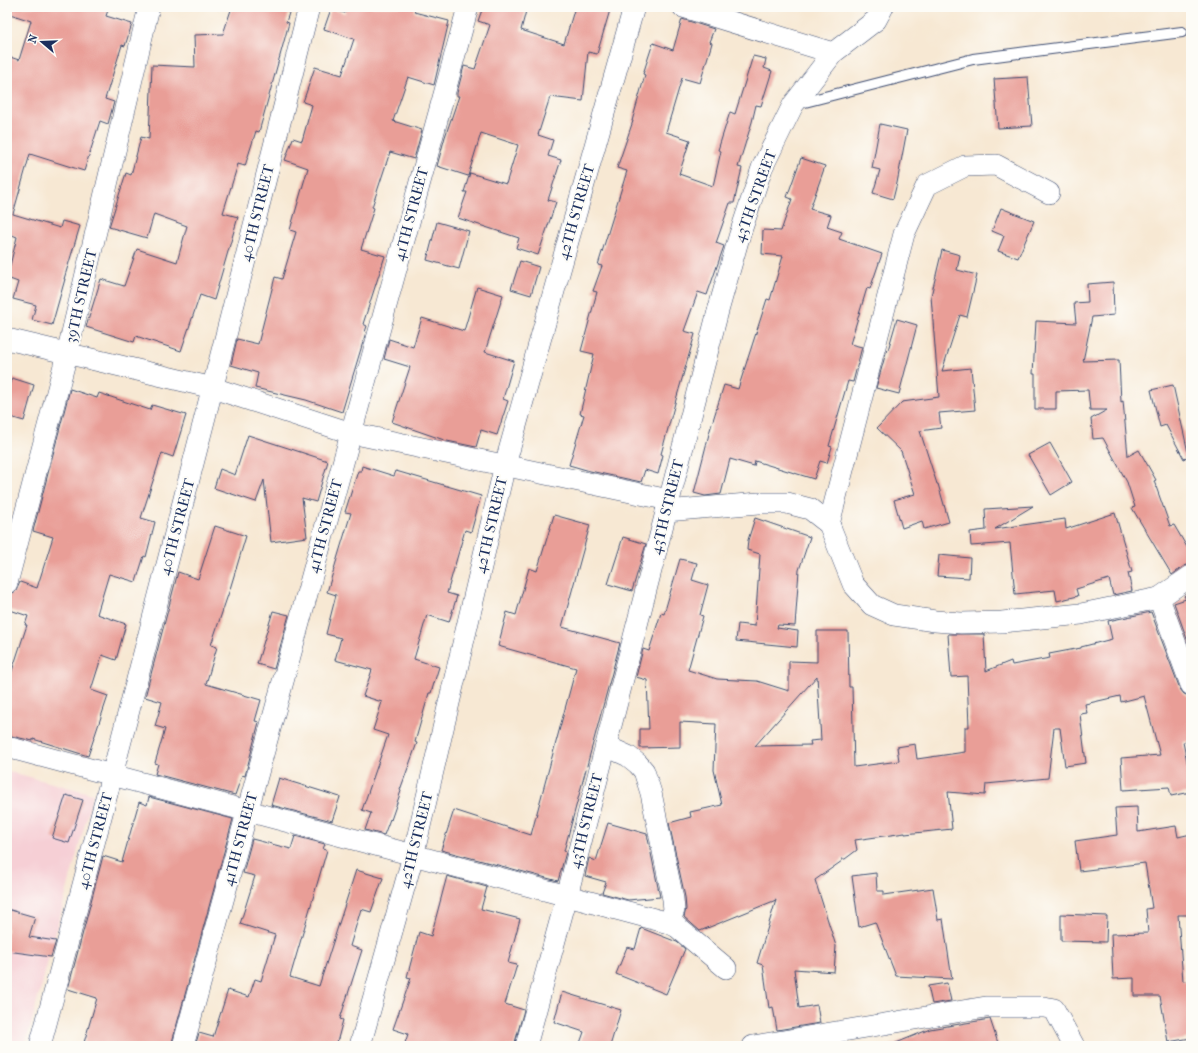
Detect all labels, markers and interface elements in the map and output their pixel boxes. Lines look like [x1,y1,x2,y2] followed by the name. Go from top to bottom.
[22,22,62,62] north arrow
[26,32,41,45] text: N
[730,146,780,245] street label: 43TH STREET
[554,161,599,262] street label: 42TH STREET
[236,162,278,263] street label: 40TH STREET
[390,164,432,263] street label: 41TH STREET
[61,246,101,345] street label: 39TH STREET
[646,457,688,556] street label: 43TH STREET
[471,474,511,575] street label: 42TH STREET
[155,476,199,577] street label: 40TH STREET
[304,476,346,575] street label: 41TH STREET
[565,771,607,870] street label: 43TH STREET
[219,789,261,888] street label: 41TH STREET
[395,789,437,890] street label: 42TH STREET
[73,790,117,891] street label: 40TH STREET

